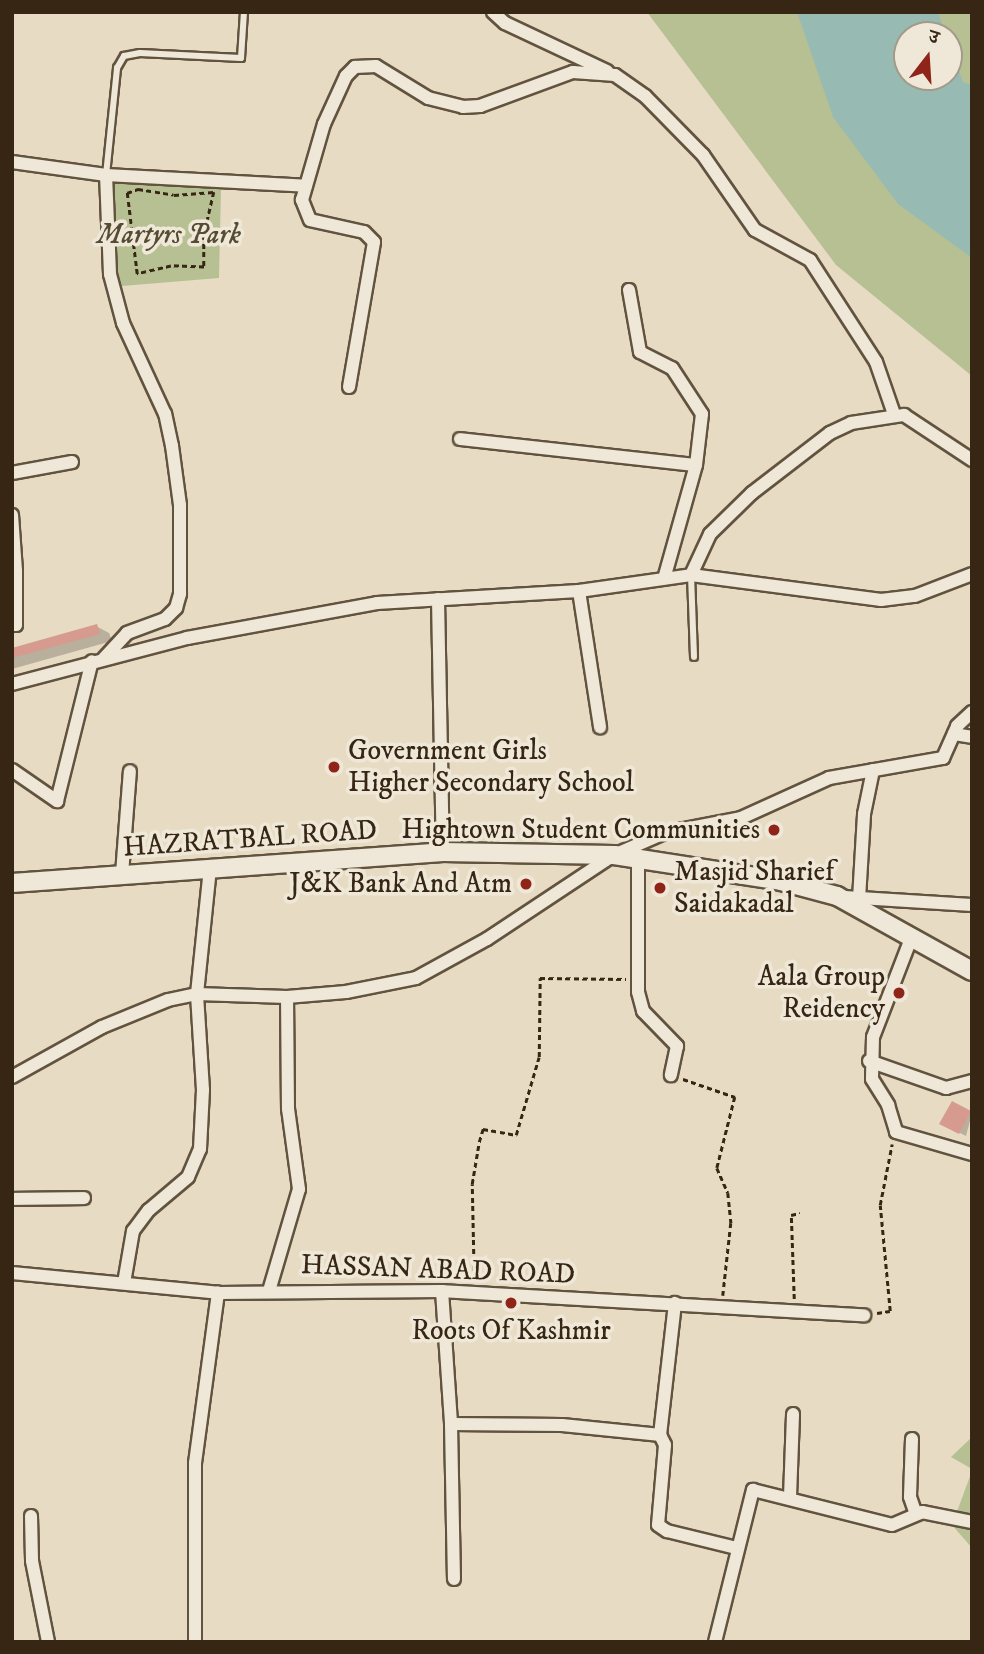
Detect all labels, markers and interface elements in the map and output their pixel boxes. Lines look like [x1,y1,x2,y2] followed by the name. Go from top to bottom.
[893,21,963,91] north arrow
[926,25,942,50] text: उ
[97,218,241,252] park label: Martyrs Park
[348,734,634,800] place label: Government Girls Higher Secondary School
[326,759,342,775] marker: Government Girls Higher Secondary School
[122,813,378,865] street label: HAZRATBAL ROAD
[401,813,760,847] place label: Hightown Student Communities
[766,822,782,838] marker: Hightown Student Communities
[674,855,834,921] place label: Masjid Sharief Saidakadal
[289,867,512,901] place label: J&K Bank And Atm
[518,876,534,892] marker: J&K Bank And Atm
[652,880,668,896] marker: Masjid Sharief Saidakadal
[758,960,885,1026] place label: Aala Group Reidency
[891,985,907,1001] marker: Aala Group Reidency
[300,1248,576,1292] street label: HASSAN ABAD ROAD
[503,1295,519,1311] marker: Roots Of Kashmir
[411,1314,611,1348] place label: Roots Of Kashmir

